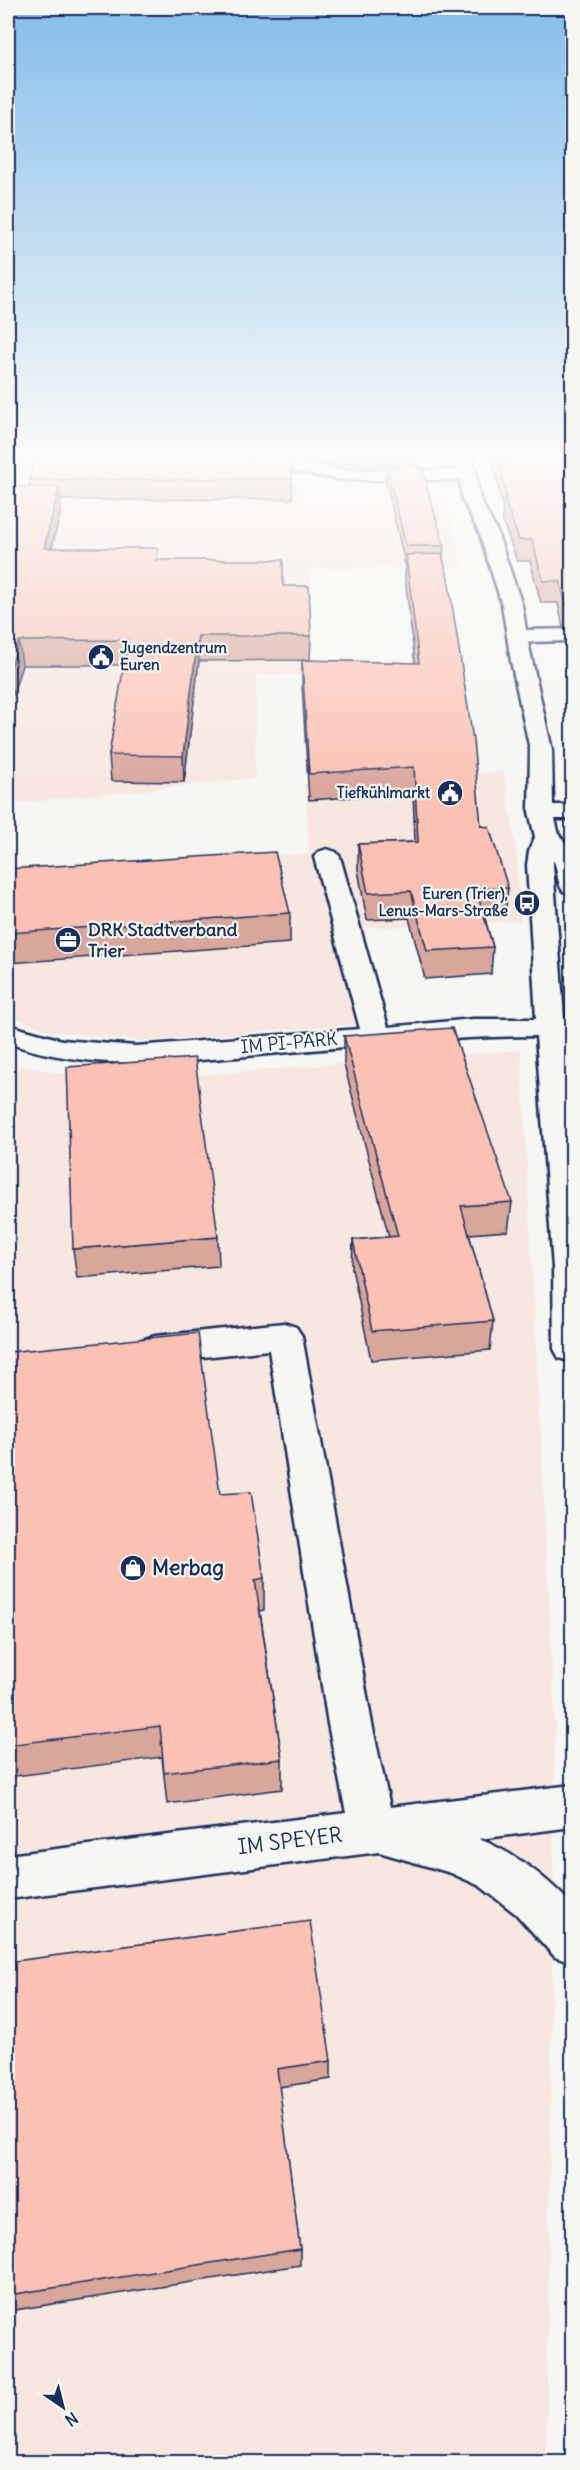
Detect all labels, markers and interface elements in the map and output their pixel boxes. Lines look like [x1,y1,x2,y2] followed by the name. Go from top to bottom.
[120,638,227,674] place label: Jugendzentrum Euren
[86,642,116,672] public building icon: Jugendzentrum Euren
[435,778,465,808] public building icon: Tiefkühlmarkt
[337,783,431,802] place label: Tiefkühlmarkt
[378,884,508,920] place label: Euren (Trier), Lenus-Mars-Straße
[512,888,542,918] bus stop icon: Euren (Trier), Lenus-Mars-Straße
[88,918,238,962] place label: DRK Stadtverband Trier
[53,925,83,955] office icon: DRK Stadtverband Trier
[240,1027,338,1058] street label: IM PI-PARK
[118,1553,148,1583] shop icon: Merbag
[152,1554,224,1581] place label: Merbag
[236,1821,344,1860] street label: IM SPEYER
[33,2377,93,2437] north arrow
[61,2408,82,2431] text: N

